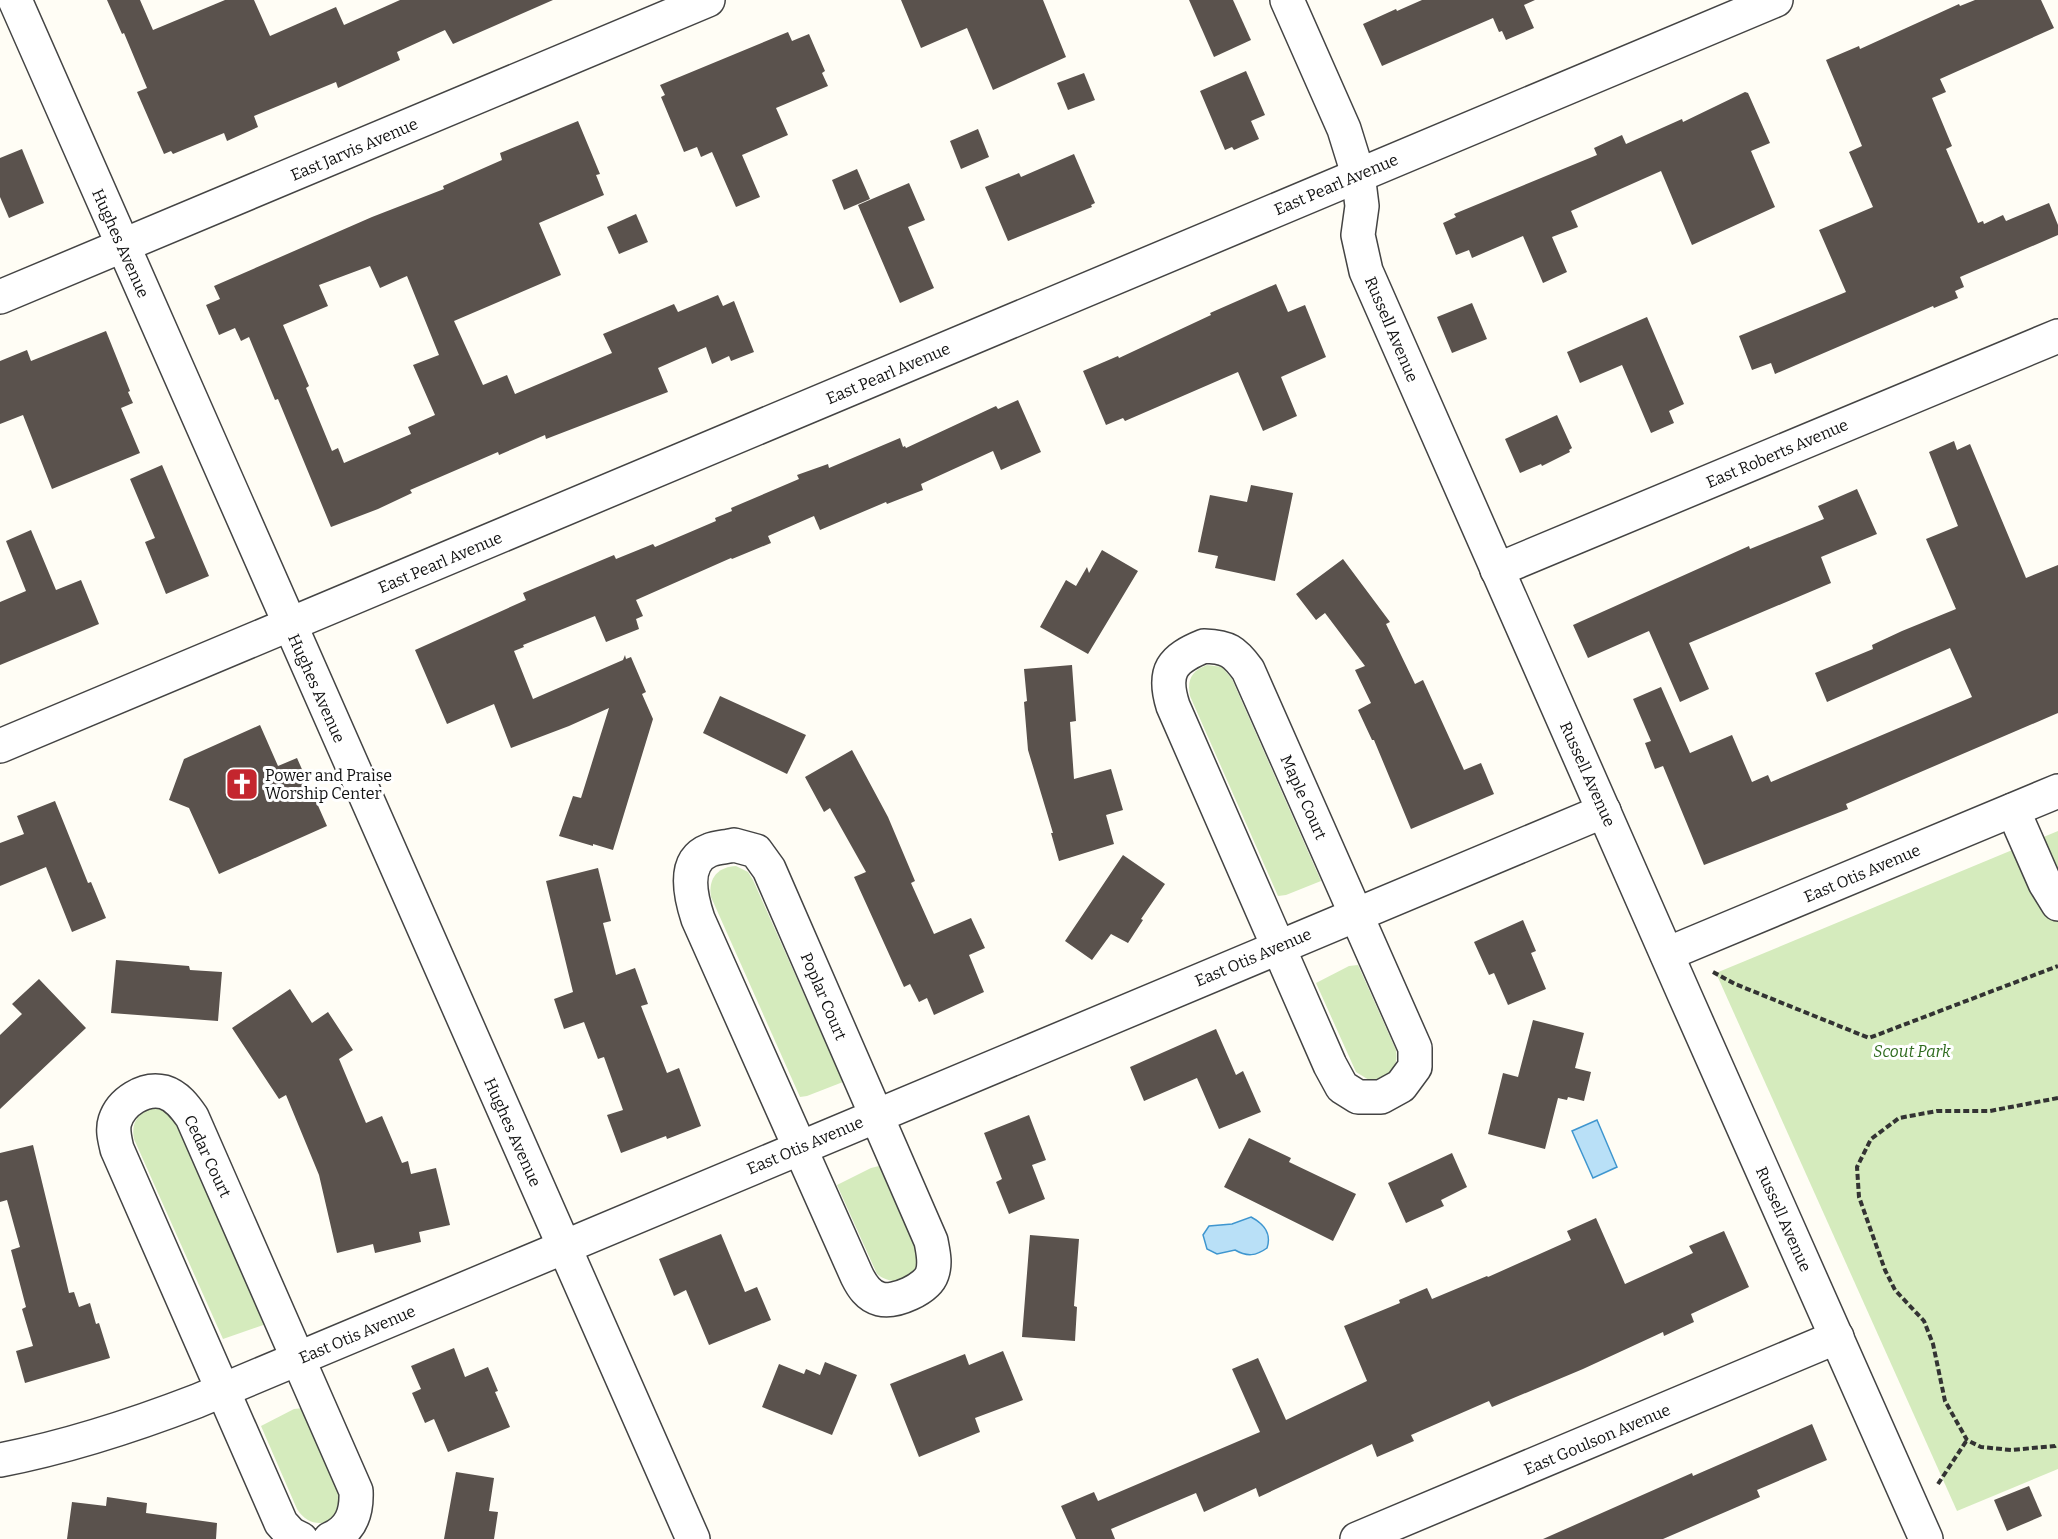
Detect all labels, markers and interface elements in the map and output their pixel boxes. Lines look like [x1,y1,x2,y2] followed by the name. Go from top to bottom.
[288,114,421,185] street label: East Jarvis Avenue
[1271,150,1401,219] street label: East Pearl Avenue
[88,186,153,301] street label: Hughes Avenue
[1361,274,1422,385] street label: Russell Avenue
[823,339,953,408] street label: East Pearl Avenue
[1703,415,1851,492] street label: East Roberts Avenue
[375,528,505,597] street label: East Pearl Avenue
[284,631,349,746] street label: Hughes Avenue
[1556,719,1619,830] street label: Russell Avenue
[1276,752,1331,843] street label: Maple Court
[224,766,260,802] church icon: Power and Praise Worship Center
[265,766,392,803] place label: Power and Praise Worship Center
[1801,840,1923,907] street label: East Otis Avenue
[1192,924,1314,991] street label: East Otis Avenue
[797,950,851,1043] street label: Poplar Court
[1873,1042,1951,1061] park label: Scout Park
[480,1075,545,1190] street label: Hughes Avenue
[180,1112,235,1201] street label: Cedar Court
[744,1112,866,1179] street label: East Otis Avenue
[1752,1164,1815,1275] street label: Russell Avenue
[296,1301,418,1368] street label: East Otis Avenue
[1521,1400,1673,1479] street label: East Goulson Avenue

